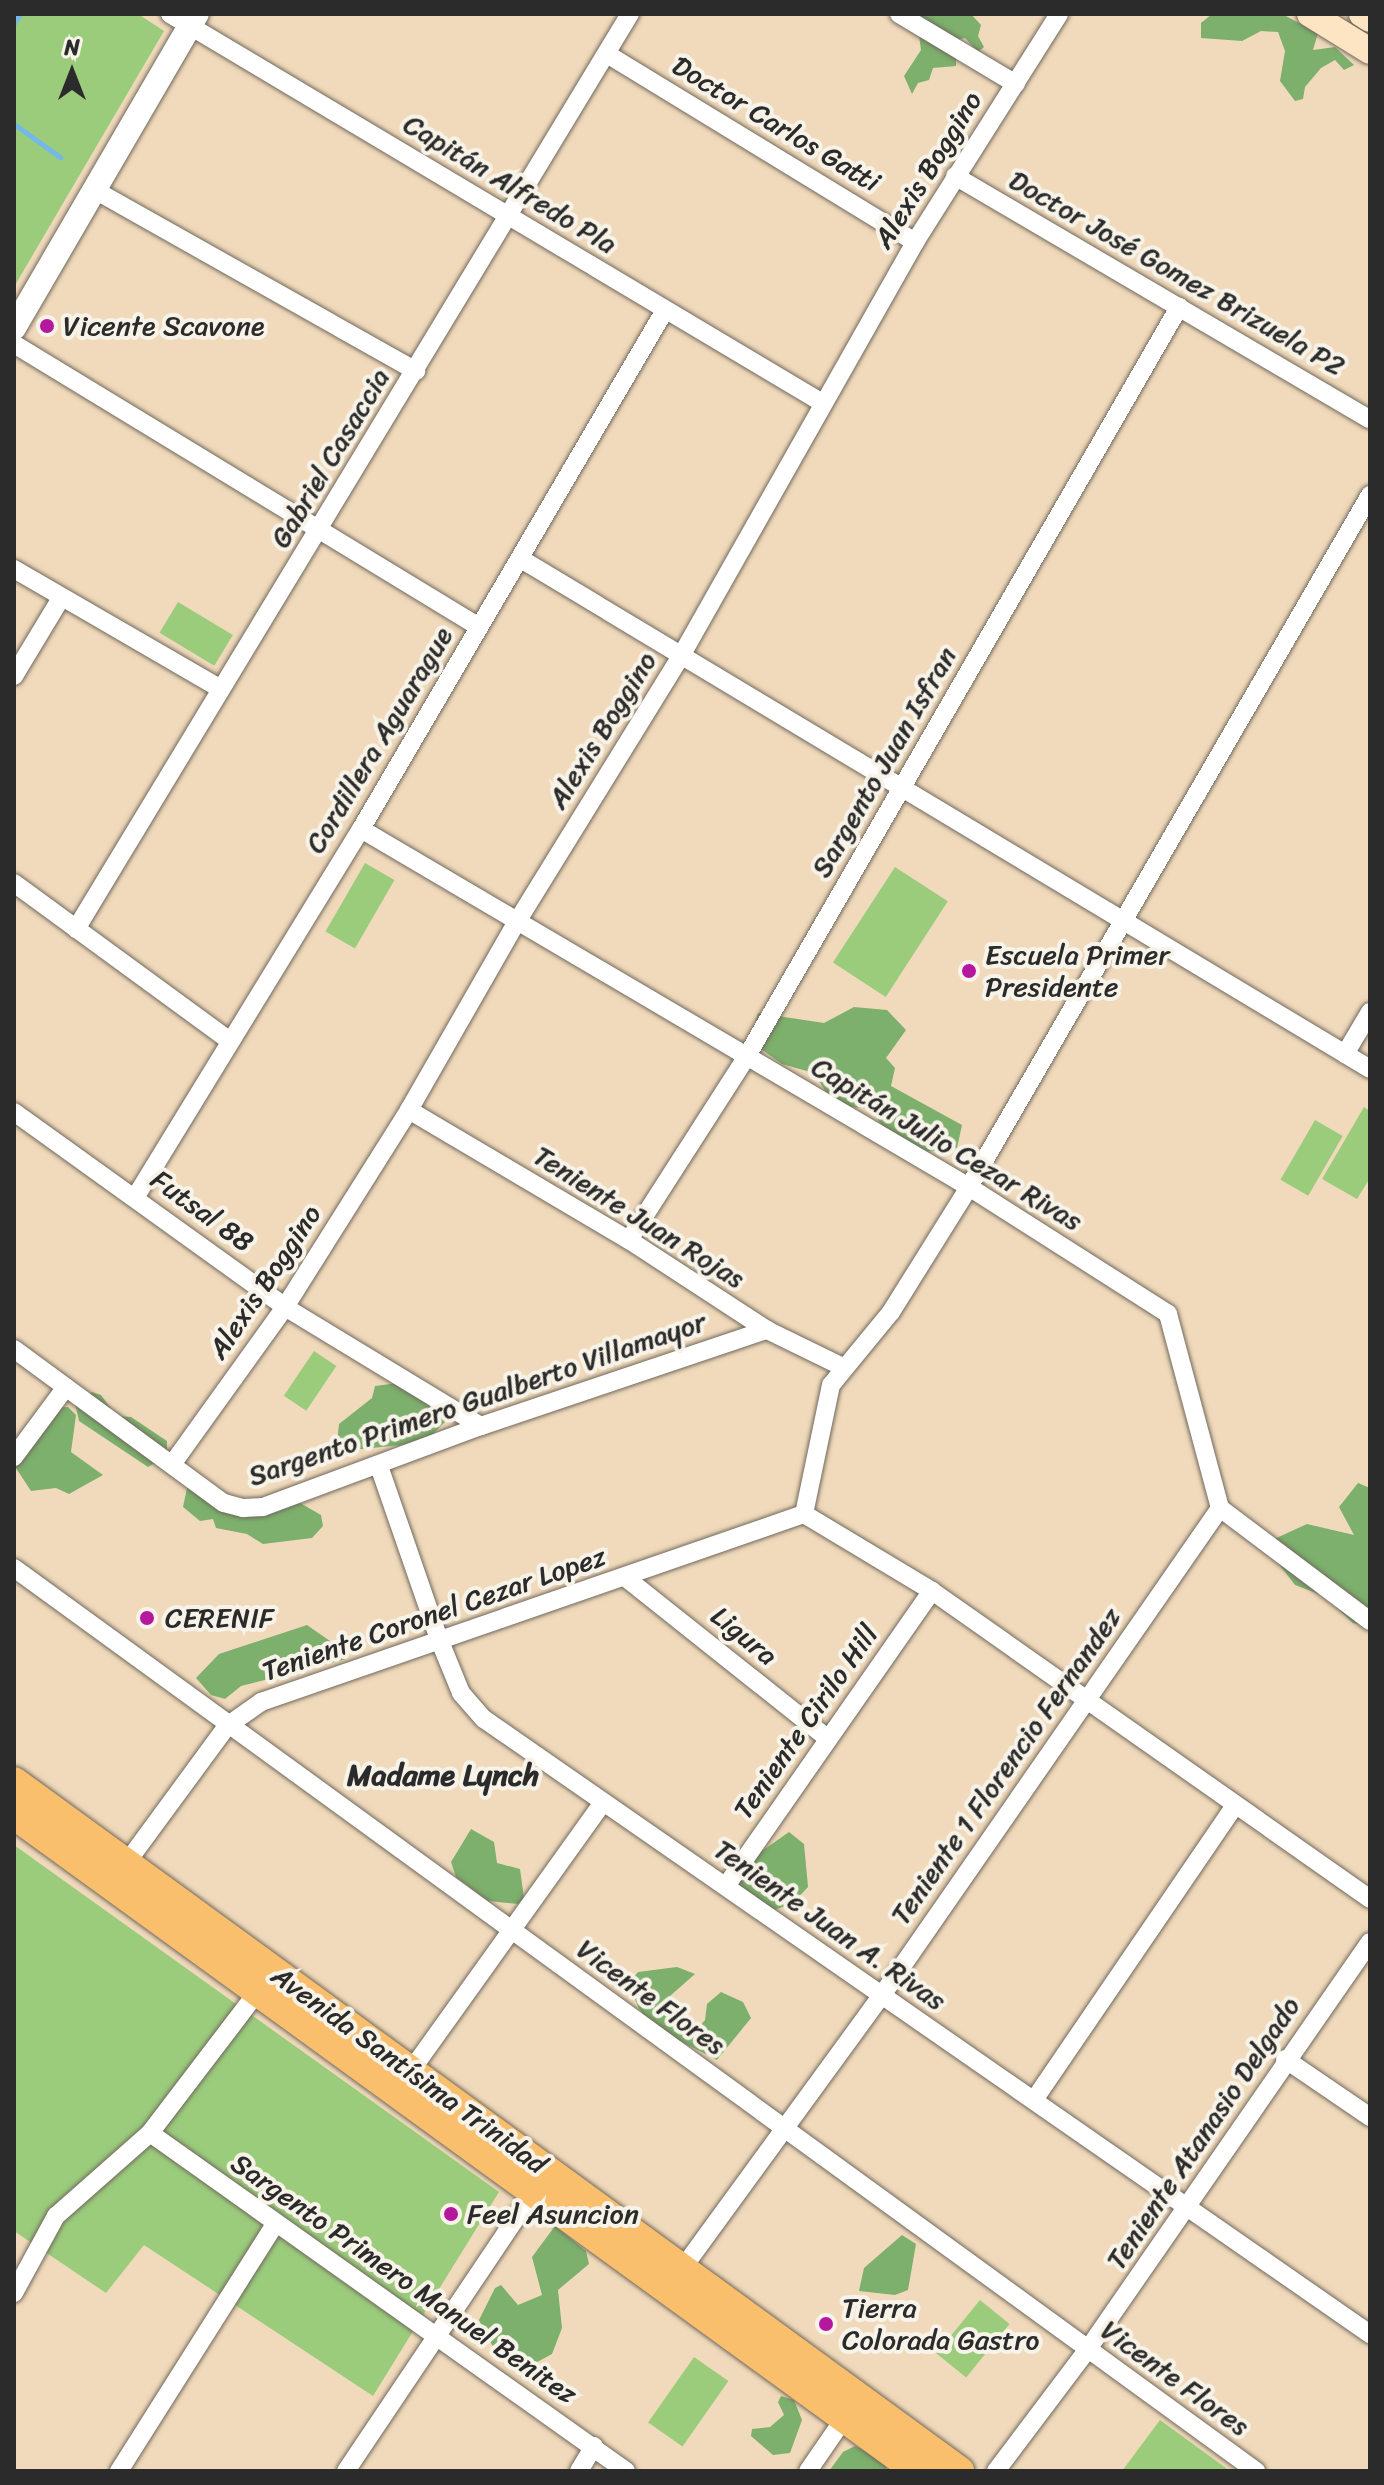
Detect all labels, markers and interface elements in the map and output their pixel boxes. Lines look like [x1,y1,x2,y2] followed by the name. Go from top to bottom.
[64,28,80,67] text: N
[32,32,112,112] north arrow
[666,49,886,199] street label: Doctor Carlos Gatti
[866,85,990,255] street label: Alexis Boggino
[397,107,623,261] street label: Capitán Alfredo Pla
[1003,163,1351,383] street label: Doctor José Gomez Brizuela P2
[63,309,264,343] place label: Vicente Scavone
[38,317,56,335] marker: Vicente Scavone
[263,362,397,554] street label: Gabriel Casaccia
[298,621,460,859] street label: Cordillera Aguarague
[804,640,964,884] street label: Sargento Juan Isfran
[540,645,664,815] street label: Alexis Boggino
[985,938,1170,1004] place label: Escuela Primer Presidente
[960,962,978,980] marker: Escuela Primer Presidente
[805,1050,1089,1238] street label: Capitán Julio Cezar Rivas
[527,1138,751,1296] street label: Teniente Juan Rojas
[144,1163,260,1259] street label: Futsal 88
[201,1199,329,1365] street label: Alexis Boggino
[243,1304,711,1494] street label: Sargento Primero Gualberto Villamayor
[258,1539,610,1689] street label: Teniente Coronel Cezar Lopez
[704,1599,784,1673] street label: Ligura
[165,1601,274,1635] place label: CERENIF
[883,1601,1129,1931] street label: Teniente 1 Florencio Fernandez
[136,1607,158,1629] marker: CERENIF
[727,1619,885,1825] street label: Teniente Cirilo Hill
[347,1757,539,1793] district label: Madame Lynch
[708,1832,952,2018] street label: Teniente Juan A. Rivas
[570,1932,732,2062] street label: Vicente Flores
[265,1959,553,2181] street label: Avenida Santísima Trinidad
[1099,1990,1307,2276] street label: Teniente Atanasio Delgado
[225,2146,583,2412] street label: Sargento Primero Manuel Benitez
[467,2197,638,2231] place label: Feel Asuncion
[442,2205,460,2223] marker: Feel Asuncion
[842,2291,1040,2357] place label: Tierra Colorada Gastro
[1094,2313,1256,2443] street label: Vicente Flores
[817,2315,835,2333] marker: Tierra Colorada Gastro

